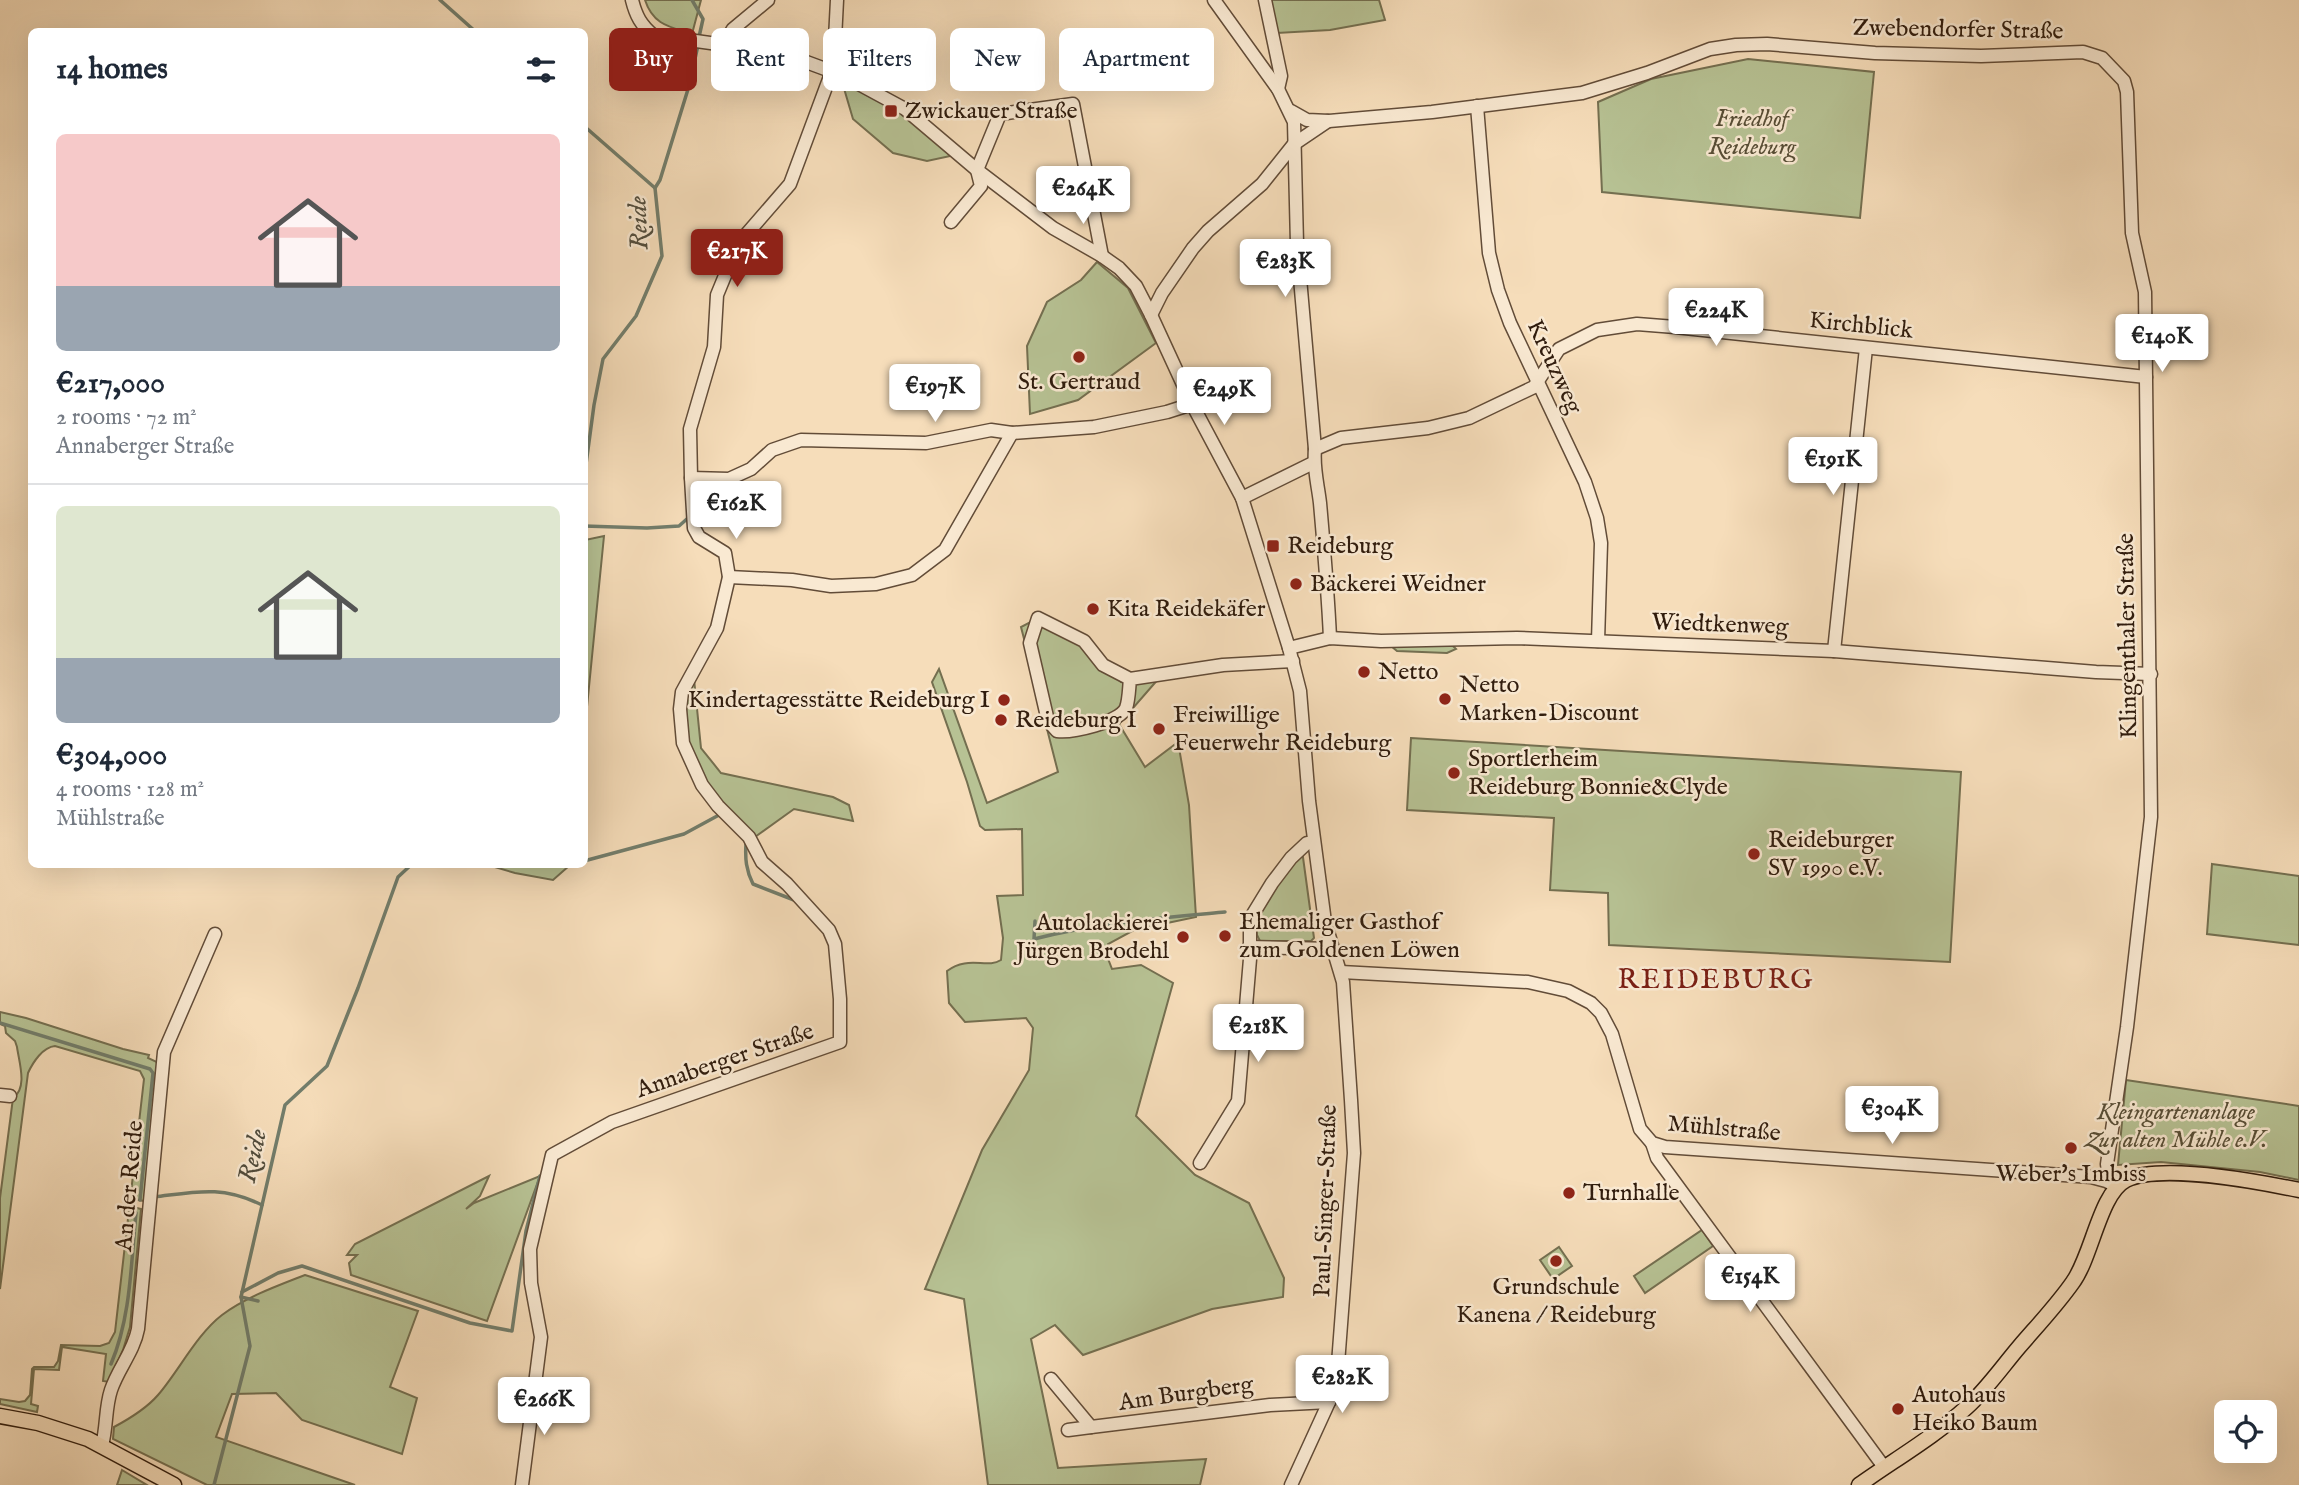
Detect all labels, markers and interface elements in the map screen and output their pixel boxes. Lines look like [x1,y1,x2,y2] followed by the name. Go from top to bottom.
[1852,13,2064,47] street label: Zwebendorfer Straße
[609,28,697,91] chip: Buy
[711,28,809,91] chip: Rent
[823,28,936,91] chip: Filters
[950,28,1045,91] chip: New
[1059,28,1214,91] chip: Apartment
[56,51,168,89] text: 14 homes
[522,51,560,89] icon: filters
[905,96,1078,127] place label: Zwickauer Straße
[883,103,899,119] marker: Zwickauer Straße
[1708,104,1797,163] park label: Friedhof Reideburg
[1034,166,1132,226] pin: €264K
[1052,174,1114,203] text: €264K
[245,180,371,306] icon: home
[622,195,656,251] water label: Reide
[688,230,786,289] pin: €217K
[707,237,767,266] text: €217K
[1236,240,1334,299] pin: €283K
[1256,247,1314,276] text: €283K
[1667,288,1765,348] pin: €224K
[1685,296,1747,325] text: €224K
[1807,305,1915,347] street label: Kirchblick
[2113,314,2211,374] pin: €140K
[1519,315,1590,420] street label: Kreuzweg
[2131,322,2193,351] text: €140K
[1071,349,1087,365] marker: St. Gertraud
[886,364,984,424] pin: €197K
[56,365,165,403] text: €217,000
[1018,367,1140,398] place label: St. Gertraud
[1175,368,1273,427] pin: €249K
[905,372,965,401] text: €197K
[1193,375,1255,404] text: €249K
[56,403,197,432] text: 2 rooms · 72 m²
[56,432,234,461] text: Annaberger Straße
[1784,438,1882,497] pin: €191K
[1804,445,1862,474] text: €191K
[687,482,785,541] pin: €162K
[706,489,766,518] text: €162K
[1287,531,1394,562] place label: Reideburg
[2111,533,2145,739] street label: Klingenthaler Straße
[1265,538,1281,554] marker: Reideburg
[245,552,371,678] icon: home
[1310,569,1486,600] place label: Bäckerei Weidner
[1288,576,1304,592] marker: Bäckerei Weidner
[1107,594,1266,625] place label: Kita Reidekäfer
[1085,601,1101,617] marker: Kita Reidekäfer
[1651,607,1790,643] street label: Wiedtkenweg
[1378,657,1439,688] place label: Netto
[1356,664,1372,680] marker: Netto
[1459,670,1639,729] place label: Netto Marken-Discount
[688,685,990,716] place label: Kindertagesstätte Reideburg I
[1437,691,1453,707] marker: Netto Marken-Discount
[996,692,1012,708] marker: Kindertagesstätte Reideburg I
[1173,700,1392,759] place label: Freiwillige Feuerwehr Reideburg
[1015,705,1137,736] place label: Reideburg I
[993,712,1009,728] marker: Reideburg I
[1151,721,1167,737] marker: Freiwillige Feuerwehr Reideburg
[56,737,167,775] text: €304,000
[1468,744,1728,803] place label: Sportlerheim Reideburg Bonnie&Clyde
[1446,765,1462,781] marker: Sportlerheim Reideburg Bonnie&Clyde
[56,775,204,804] text: 4 rooms · 128 m²
[56,804,165,833] text: Mühlstraße
[1768,825,1894,884] place label: Reideburger SV 1990 e.V.
[1746,846,1762,862] marker: Reideburger SV 1990 e.V.
[1239,907,1460,966] place label: Ehemaliger Gasthof zum Goldenen Löwen
[1013,908,1169,967] place label: Autolackierei Jürgen Brodehl
[1217,928,1233,944] marker: Ehemaliger Gasthof zum Goldenen Löwen
[1175,929,1191,945] marker: Autolackierei Jürgen Brodehl
[1618,963,1814,998] district label: REIDEBURG
[1209,1004,1307,1064] pin: €218K
[1229,1012,1287,1041] text: €218K
[631,1016,818,1106] street label: Annaberger Straße
[1843,1086,1941,1146] pin: €304K
[1861,1094,1923,1123] text: €304K
[2083,1097,2268,1156] park label: Kleingartenanlage Zur alten Mühle e.V.
[1307,1104,1345,1298] street label: Paul-Singer-Straße
[1666,1109,1782,1149] street label: Mühlstraße
[109,1119,151,1254] street label: An der Reide
[231,1126,275,1186] water label: Reide
[2063,1140,2079,1156] marker: Weber's Imbiss
[1996,1159,2146,1190] place label: Weber's Imbiss
[1583,1178,1680,1209] place label: Turnhalle
[1561,1185,1577,1201] marker: Turnhalle
[1548,1253,1564,1269] marker: Grundschule Kanena / Reideburg
[1701,1254,1799,1314] pin: €154K
[1721,1262,1779,1291] text: €154K
[1456,1272,1657,1331] place label: Grundschule Kanena / Reideburg
[1293,1356,1391,1415] pin: €282K
[1312,1363,1372,1392] text: €282K
[1116,1369,1256,1419] street label: Am Burgberg
[495,1378,593,1437] pin: €266K
[1911,1380,2038,1439] place label: Autohaus Heiko Baum
[514,1385,574,1414] text: €266K
[2214,1400,2277,1463] map controls
[2214,1400,2277,1463] button: locate
[1890,1401,1906,1417] marker: Autohaus Heiko Baum

